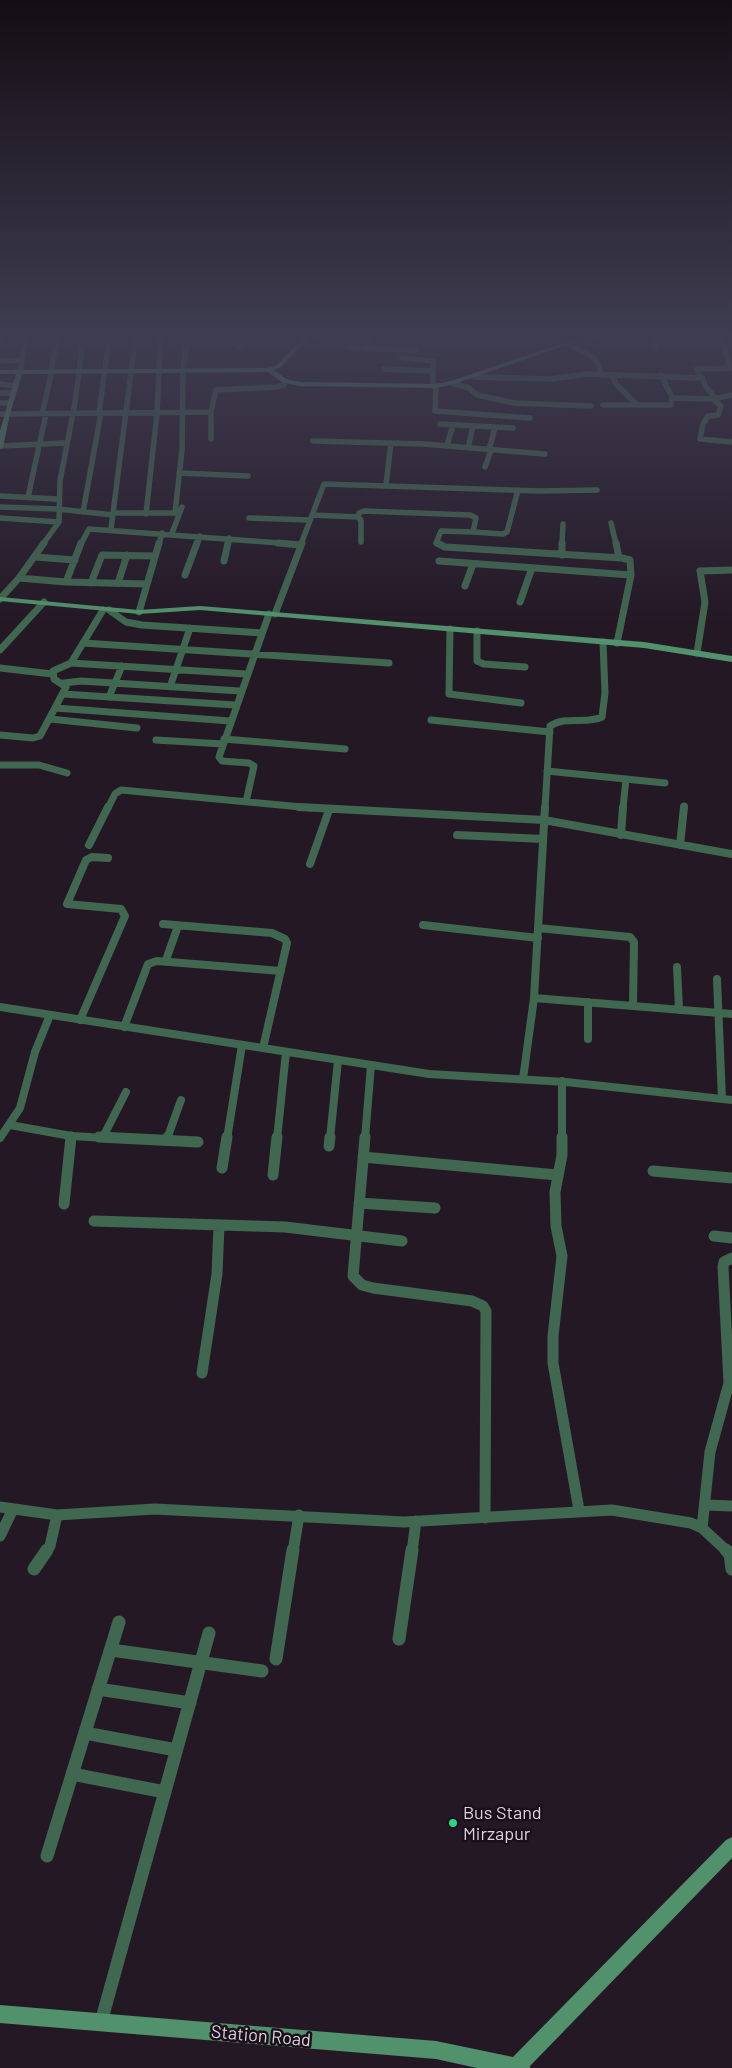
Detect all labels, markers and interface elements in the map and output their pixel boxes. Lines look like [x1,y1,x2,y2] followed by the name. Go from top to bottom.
[463,1802,542,1845] place label: Bus Stand Mirzapur
[447,1817,459,1829] marker: Bus Stand Mirzapur
[210,2021,312,2051] street label: Station Road

